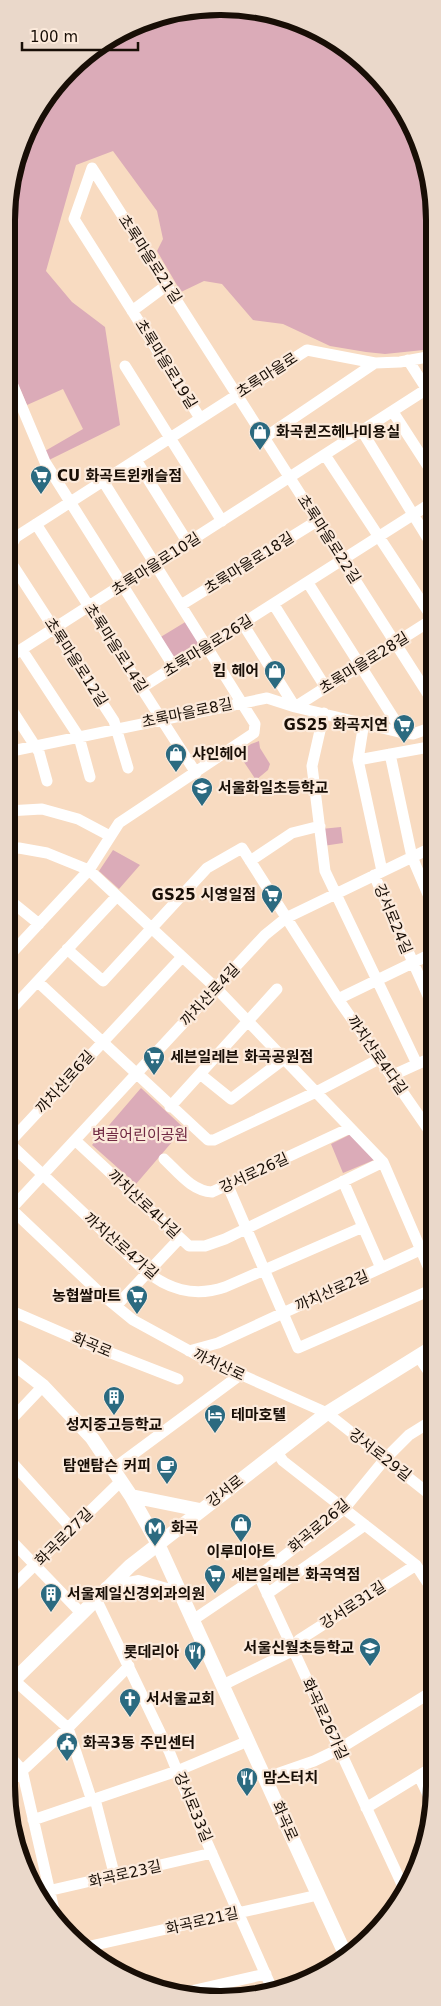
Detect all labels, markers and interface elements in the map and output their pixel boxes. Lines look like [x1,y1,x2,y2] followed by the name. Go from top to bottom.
[22,20,139,52] scale bar
[30,28,78,46] text: 100 m
[115,211,185,307] street label: 초록마을로21길
[131,316,201,412] street label: 초록마을로19길
[233,349,301,401] street label: 초록마을로
[248,420,272,451] shop icon: 화곡퀸즈헤나미용실
[276,423,400,441] place label: 화곡퀸즈헤나미용실
[29,464,53,495] supermarket icon: CU 화곡트윈캐슬점
[57,467,182,485] place label: CU 화곡트윈캐슬점
[294,491,364,587] street label: 초록마을로22길
[201,528,297,598] street label: 초록마을로18길
[108,529,204,599] street label: 초록마을로10길
[81,600,151,696] street label: 초록마을로14길
[160,611,256,681] street label: 초록마을로26길
[41,614,111,710] street label: 초록마을로12길
[316,628,412,698] street label: 초록마을로28길
[263,659,287,690] shop icon: 킴 헤어
[212,662,259,680] place label: 킴 헤어
[140,695,234,731] street label: 초록마을로8길
[392,713,416,744] supermarket icon: GS25 화곡지연
[284,716,388,734] place label: GS25 화곡지연
[164,742,188,773] shop icon: 샤인헤어
[192,745,247,763] place label: 샤인헤어
[190,776,214,807] school or university icon: 서울화일초등학교
[218,779,329,797] place label: 서울화일초등학교
[370,881,416,957] street label: 강서로24길
[260,883,284,914] supermarket icon: GS25 시영일점
[152,886,256,904] place label: GS25 시영일점
[177,960,243,1030] street label: 까치산로4길
[343,1012,411,1098] street label: 까치산로4다길
[142,1045,166,1076] supermarket icon: 세븐일레븐 화곡공원점
[32,1047,98,1117] street label: 까치산로6길
[170,1048,313,1066] place label: 세븐일레븐 화곡공원점
[92,1126,188,1144] park label: 볏골어린이공원
[217,1149,291,1197] street label: 강서로26길
[104,1166,184,1242] street label: 까치산로4나길
[80,1209,162,1283] street label: 까치산로4가길
[292,1267,372,1315] street label: 까치산로2길
[125,1284,149,1315] supermarket icon: 농협쌀마트
[52,1287,121,1305] place label: 농협쌀마트
[69,1329,115,1361] street label: 화곡로
[190,1345,248,1385] street label: 까치산로
[102,1385,126,1416] building icon: 성지중고등학교
[203,1403,227,1434] hotel icon: 테마호텔
[231,1406,286,1424] place label: 테마호텔
[66,1416,162,1434] place label: 성지중고등학교
[345,1425,415,1485] street label: 강서로29길
[155,1454,179,1485] cafe icon: 탐앤탐슨 커피
[63,1457,151,1475] place label: 탐앤탐슨 커피
[203,1471,247,1511] street label: 강서로
[285,1495,353,1557] street label: 화곡로26길
[31,1504,97,1570] street label: 화곡로27길
[229,1512,253,1543] shop icon: 이루미아트
[143,1516,167,1547] metro station icon: 화곡
[171,1519,199,1537] place label: 화곡
[206,1543,276,1561] place label: 이루미아트
[203,1563,227,1594] supermarket icon: 세븐일레븐 화곡역점
[231,1566,360,1584] place label: 세븐일레븐 화곡역점
[317,1577,389,1633] street label: 강서로31길
[39,1582,63,1613] building icon: 서울제일신경외과의원
[67,1585,205,1603] place label: 서울제일신경외과의원
[358,1636,382,1667] school or university icon: 서울신월초등학교
[244,1639,354,1657] place label: 서울신월초등학교
[183,1640,207,1671] restaurant icon: 롯데리아
[124,1643,179,1661] place label: 롯데리아
[298,1675,352,1763] street label: 화곡로26가길
[118,1687,142,1718] church icon: 서서울교회
[146,1690,215,1708] place label: 서서울교회
[55,1731,79,1762] public building icon: 화곡3동 주민센터
[83,1734,195,1752] place label: 화곡3동 주민센터
[235,1766,259,1797] restaurant icon: 맘스터치
[170,1769,216,1845] street label: 강서로33길
[263,1769,318,1787] place label: 맘스터치
[268,1798,302,1844] street label: 화곡로
[87,1857,163,1891] street label: 화곡로23길
[164,1904,240,1938] street label: 화곡로21길

